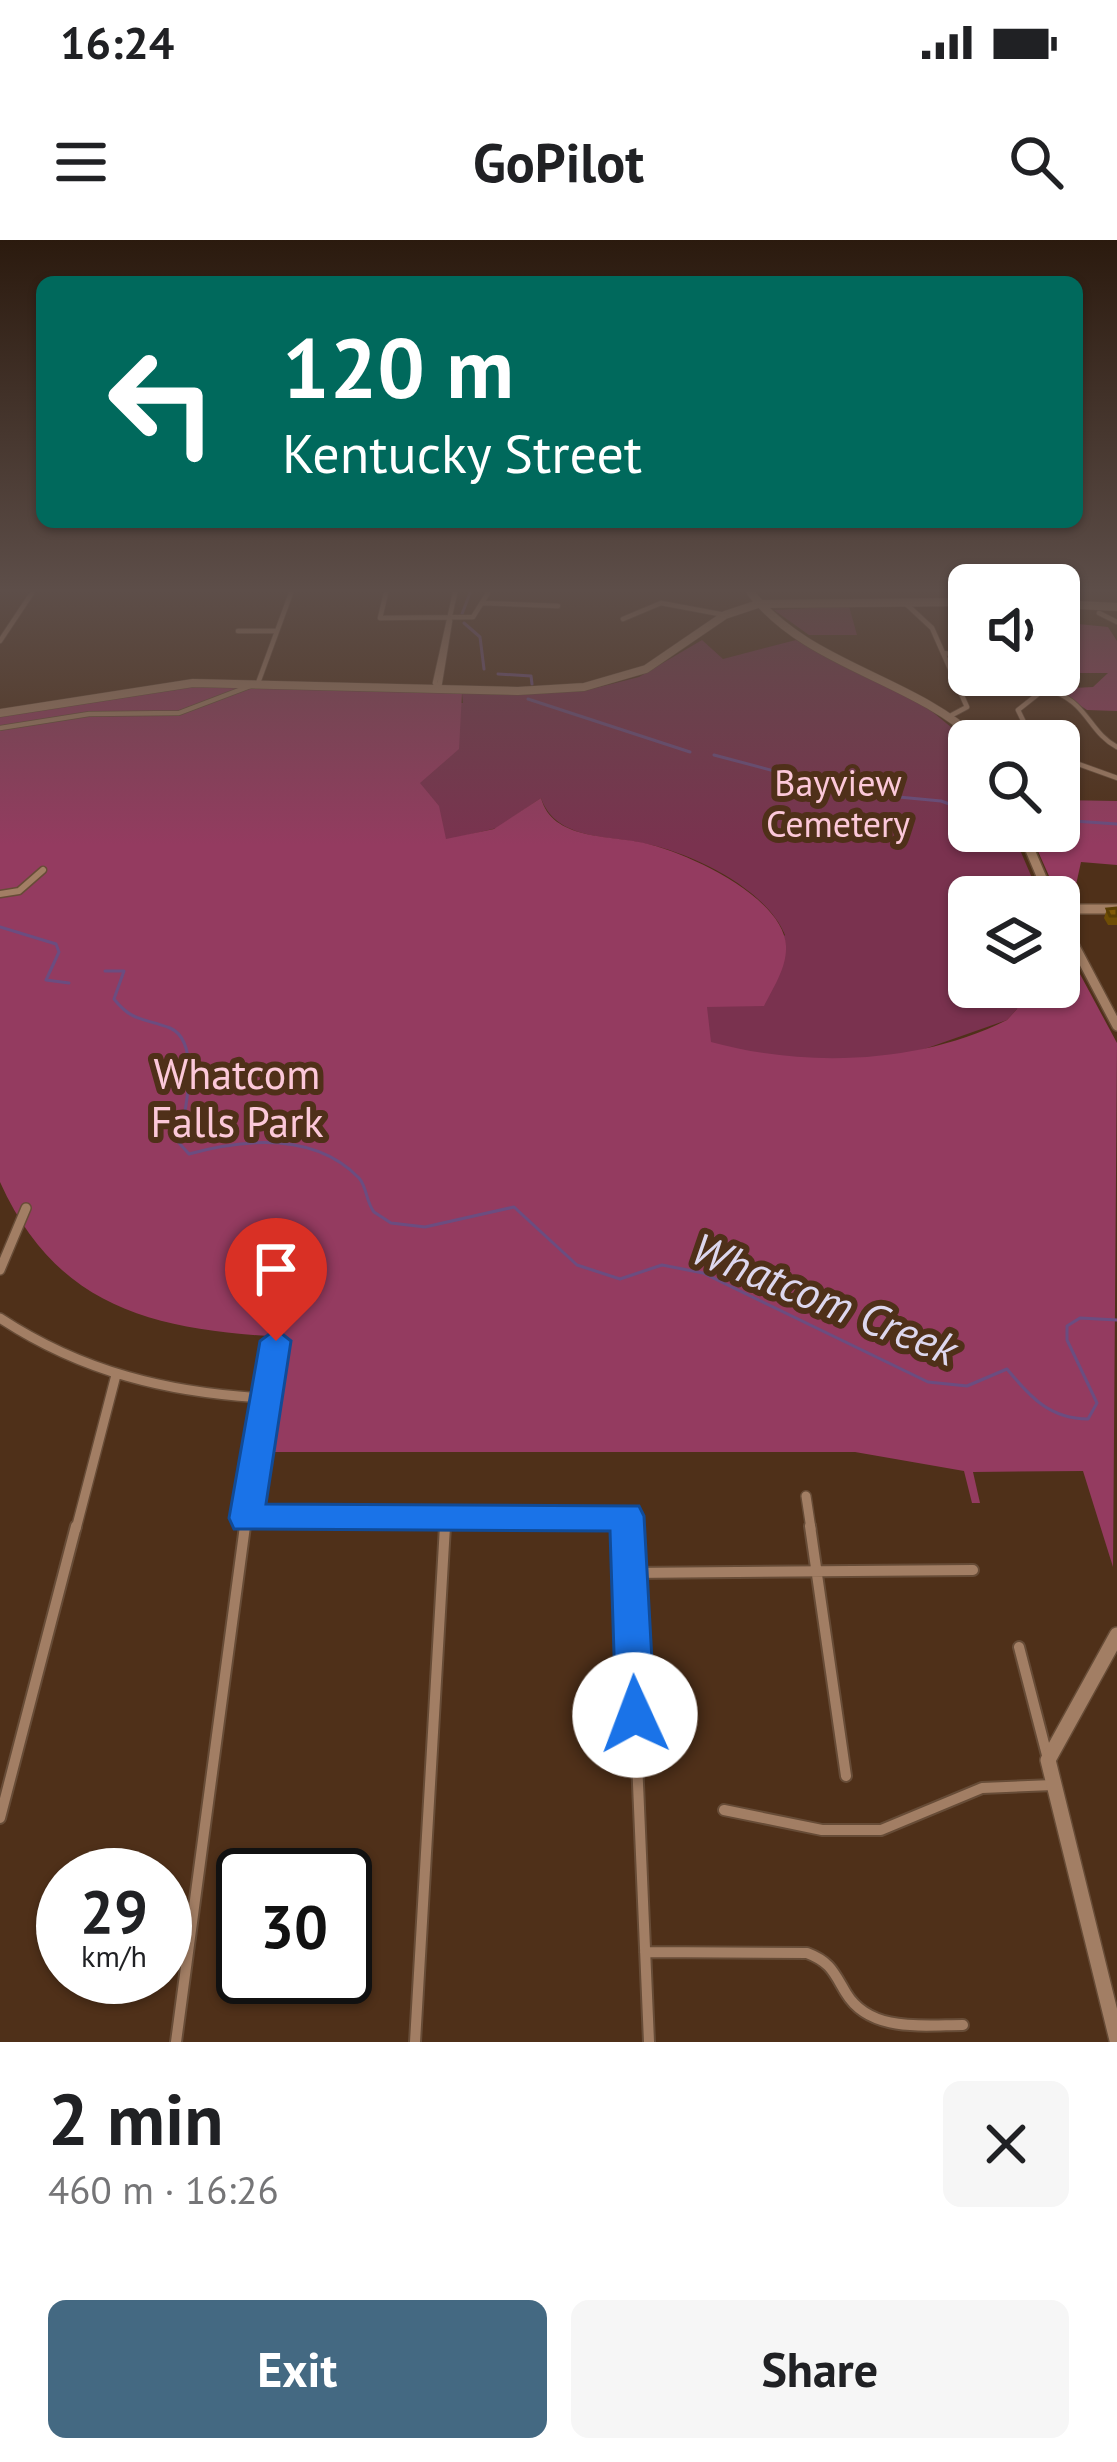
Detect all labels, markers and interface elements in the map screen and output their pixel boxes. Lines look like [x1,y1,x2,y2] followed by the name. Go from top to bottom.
[60,13,174,71] text: 16:24
[473,127,644,197] text: GoPilot
[48,129,114,195] icon: menu
[1003,129,1069,195] icon: search
[282,312,514,421] text: 120 m
[84,324,240,480] icon: left
[282,418,642,488] text: Kentucky Street
[948,564,1080,1008] map controls
[948,564,1080,696] button: sound
[948,720,1080,852] button: search
[766,759,910,847] park label: Bayview Cemetery
[948,876,1080,1008] button: layers
[150,1046,324,1149] park label: Whatcom Falls Park
[225,1218,327,1341] pin
[684,1218,968,1378] water label: Whatcom Creek
[243,1236,309,1302] icon: arrive
[572,1652,698,1778] position arrow
[216,1848,372,2004] speed limit sign: 30
[80,1872,148,1950] text: 29
[81,1936,147,1975] text: km/h
[48,2072,224,2165] text: 2 min
[943,2081,1069,2207] button: close
[48,2164,279,2215] text: 460 m · 16:26
[48,2300,547,2438] button: Exit
[571,2300,1069,2438] button: Share

